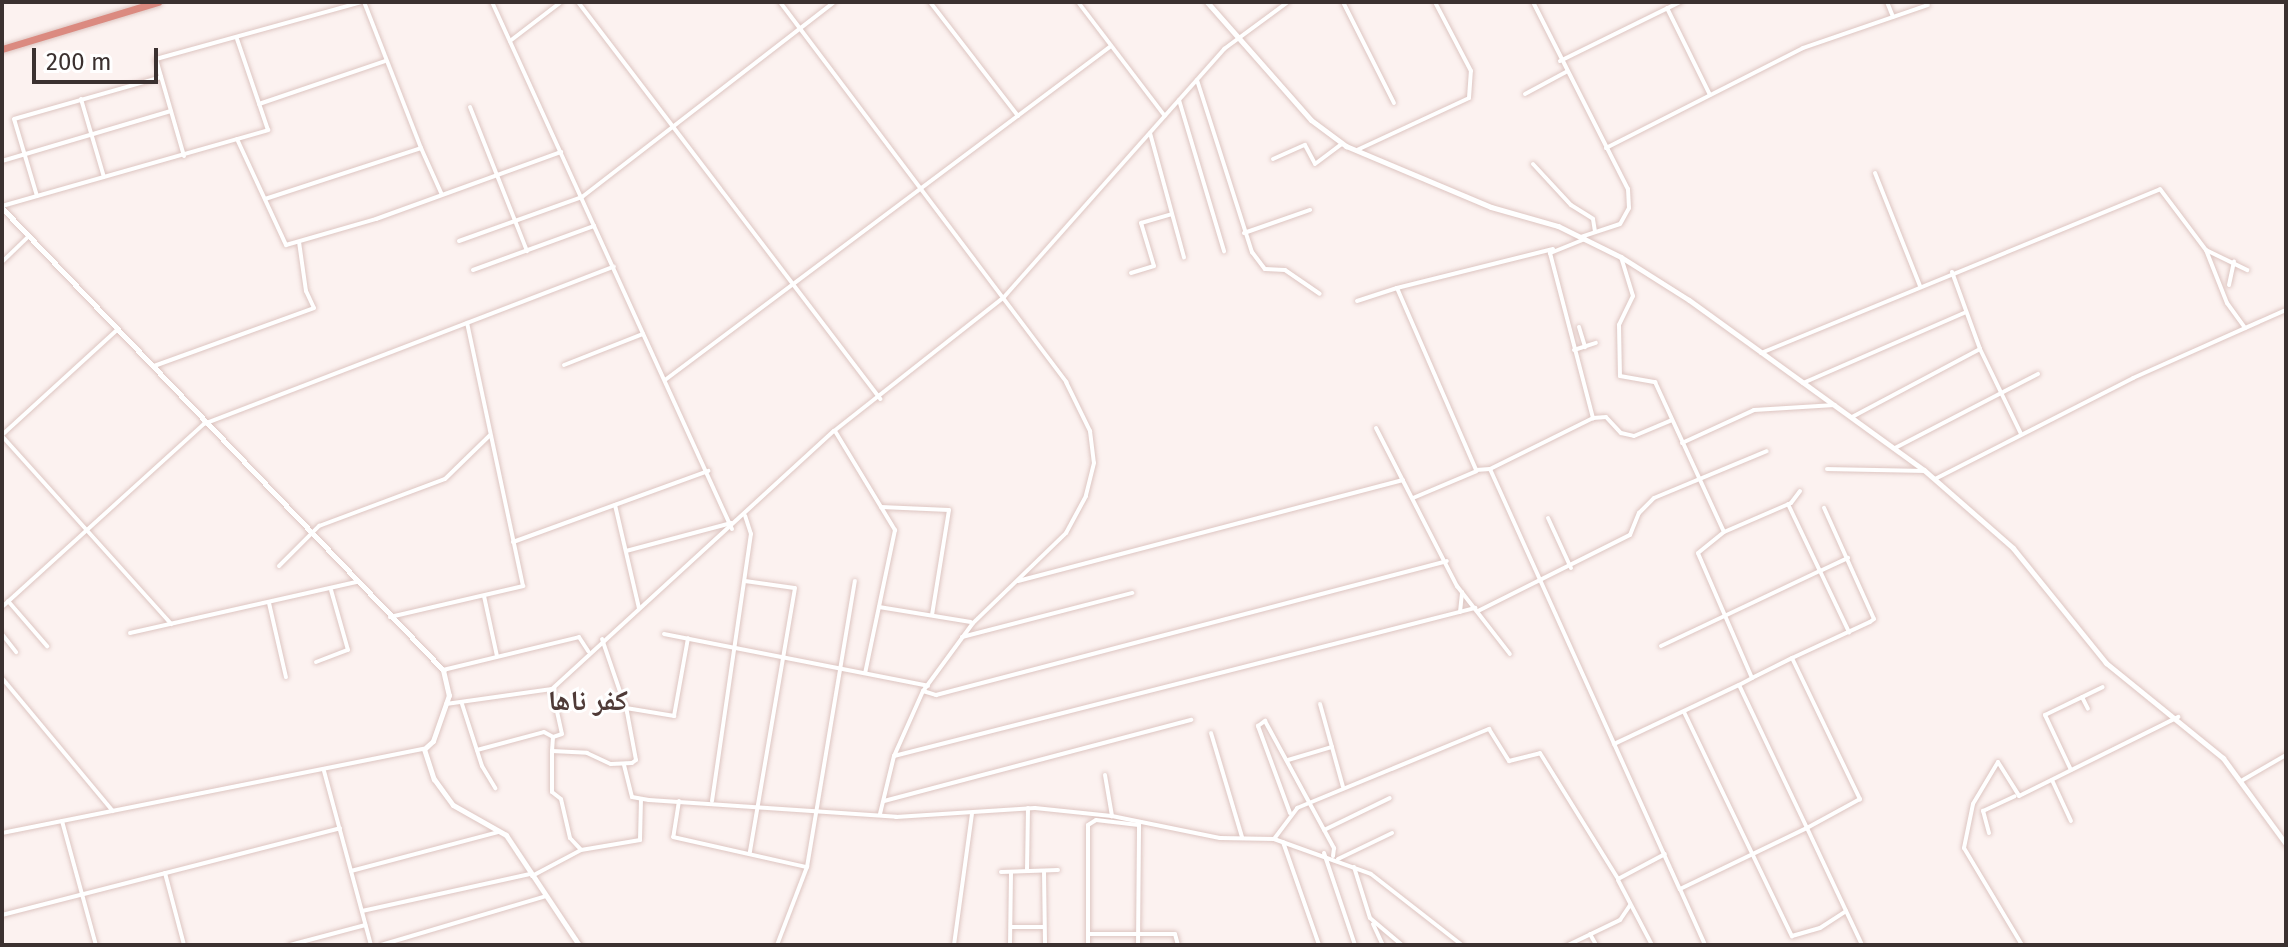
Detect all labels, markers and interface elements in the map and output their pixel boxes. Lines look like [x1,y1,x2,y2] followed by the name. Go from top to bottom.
[36,32,162,82] scale bar
[46,48,112,76] text: 200 m
[548,684,628,718] district label: كفر ناها

